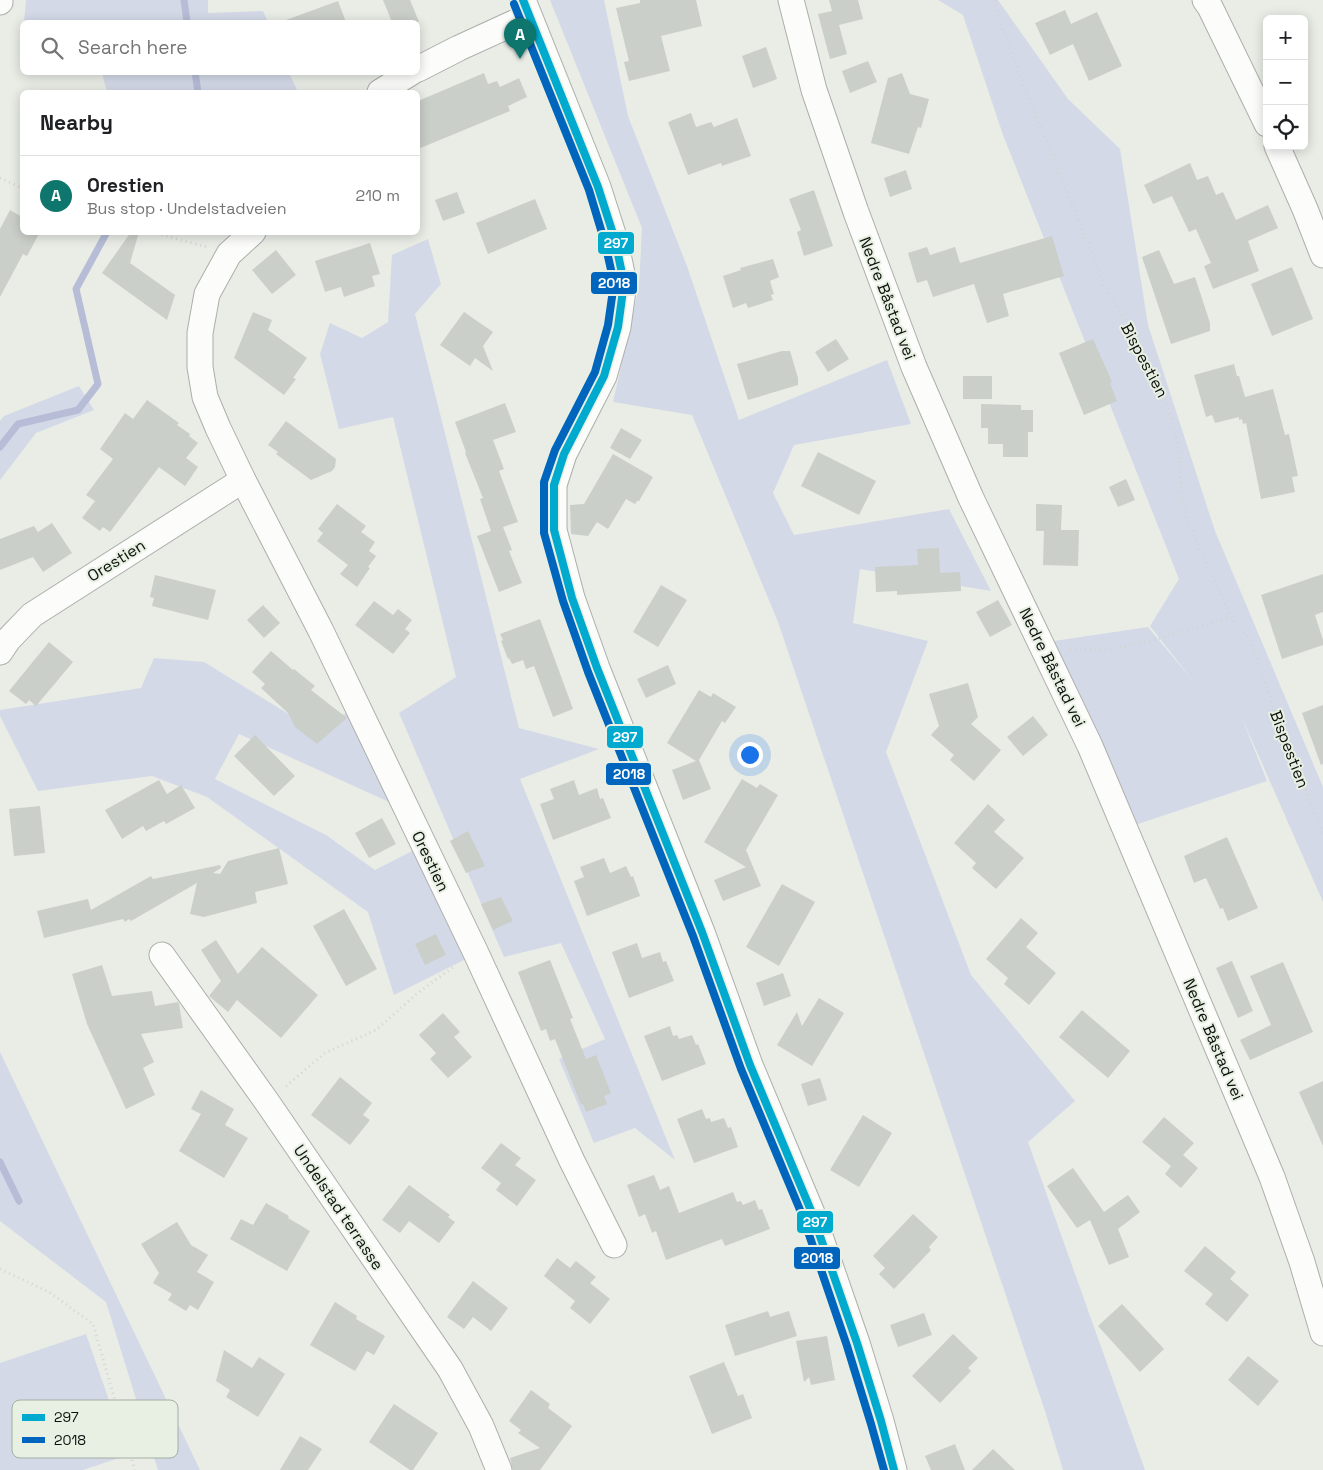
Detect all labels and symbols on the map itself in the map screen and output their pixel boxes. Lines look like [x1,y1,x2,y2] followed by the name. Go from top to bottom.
[504,18,536,59] pin: A
[597,231,635,255] line badge: 297
[604,234,628,252] text: 297
[854,234,921,363] street label: Nedre Båstad vei
[590,271,638,295] line badge: 2018
[598,274,631,292] text: 2018
[1116,319,1173,401] street label: Bispestien
[83,534,149,586] street label: Orestien
[1015,604,1091,730] street label: Nedre Båstad vei
[1265,707,1314,791] street label: Bispestien
[606,725,644,749] line badge: 297
[613,728,637,746] text: 297
[737,742,763,768] your location
[605,762,652,786] line badge: 2018
[613,765,646,783] text: 2018
[407,828,454,895] street label: Orestien
[1178,975,1249,1103] street label: Nedre Båstad vei
[289,1140,388,1274] street label: Undelstad terrasse
[796,1210,834,1234] line badge: 297
[803,1213,827,1231] text: 297
[793,1246,841,1270] line badge: 2018
[801,1249,834,1267] text: 2018
[12,1400,178,1458] legend
[54,1408,79,1426] text: 297
[54,1431,86,1449] text: 2018

